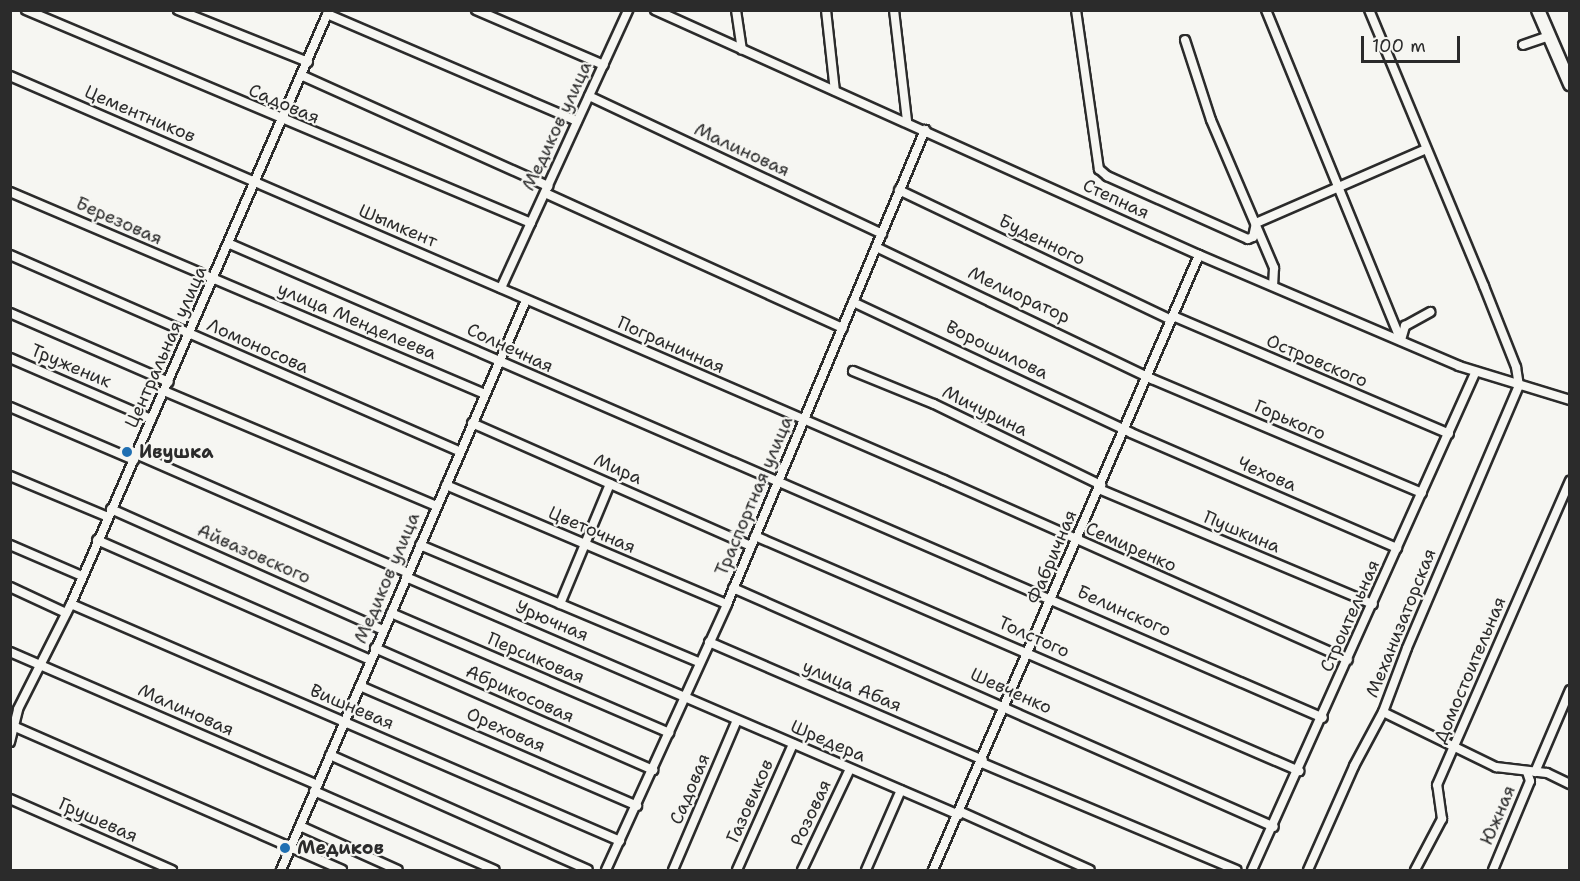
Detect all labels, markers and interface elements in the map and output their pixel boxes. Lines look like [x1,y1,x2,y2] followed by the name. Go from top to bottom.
[1364,24,1463,62] scale bar
[1372,34,1426,58] text: 100 m
[518,58,596,194] street label: Медиков улица
[245,79,323,129] street label: Садовая
[81,81,199,147] street label: Цементников
[691,119,793,181] street label: Малиновая
[1079,174,1153,224] street label: Степная
[72,192,166,250] street label: Березовая
[355,200,441,252] street label: Шымкент
[995,210,1089,270] street label: Буденного
[964,262,1074,328] street label: Мелиоратор
[121,263,211,431] street label: Центральная улица
[274,278,440,364] street label: улица Менделеева
[614,312,728,378] street label: Пограничная
[204,314,312,378] street label: Ломоносова
[942,316,1052,384] street label: Ворошилова
[463,319,557,377] street label: Солнечная
[1263,330,1371,392] street label: Островского
[28,339,114,393] street label: Труженик
[939,381,1031,441] street label: Мичурина
[1251,395,1329,445] street label: Горького
[711,413,797,579] street label: Траспортная улица
[139,441,213,463] place label: Ивушка
[120,445,134,459] marker: Ивушка
[591,449,645,489] street label: Мира
[1234,452,1300,496] street label: Чехова
[545,502,639,558] street label: Цветочная
[1201,506,1283,558] street label: Пушкина
[1022,507,1082,607] street label: Фабричная
[350,509,424,647] street label: Медиков улица
[1082,517,1180,577] street label: Семиренко
[194,519,314,589] street label: Айвазовского
[1361,545,1441,701] street label: Механизаторская
[1316,557,1384,675] street label: Строительная
[1074,581,1174,641] street label: Белинского
[1429,593,1511,747] street label: Домостоительная
[512,596,592,646] street label: Урючная
[995,612,1073,662] street label: Толстого
[484,628,588,688] street label: Персиковая
[799,655,905,717] street label: улица Абая
[463,660,577,728] street label: Абрикосовая
[967,663,1055,719] street label: Шевченко
[135,679,237,741] street label: Малиновая
[307,680,397,734] street label: Вишневая
[463,703,549,757] street label: Ореховая
[787,715,869,767] street label: Шредера
[665,750,715,828] street label: Садовая
[722,756,778,846] street label: Газовиков
[786,776,836,850] street label: Розовая
[1476,782,1520,848] street label: Южная
[55,793,141,847] street label: Грушевая
[297,837,384,859] place label: Медиков
[278,841,292,855] marker: Медиков

